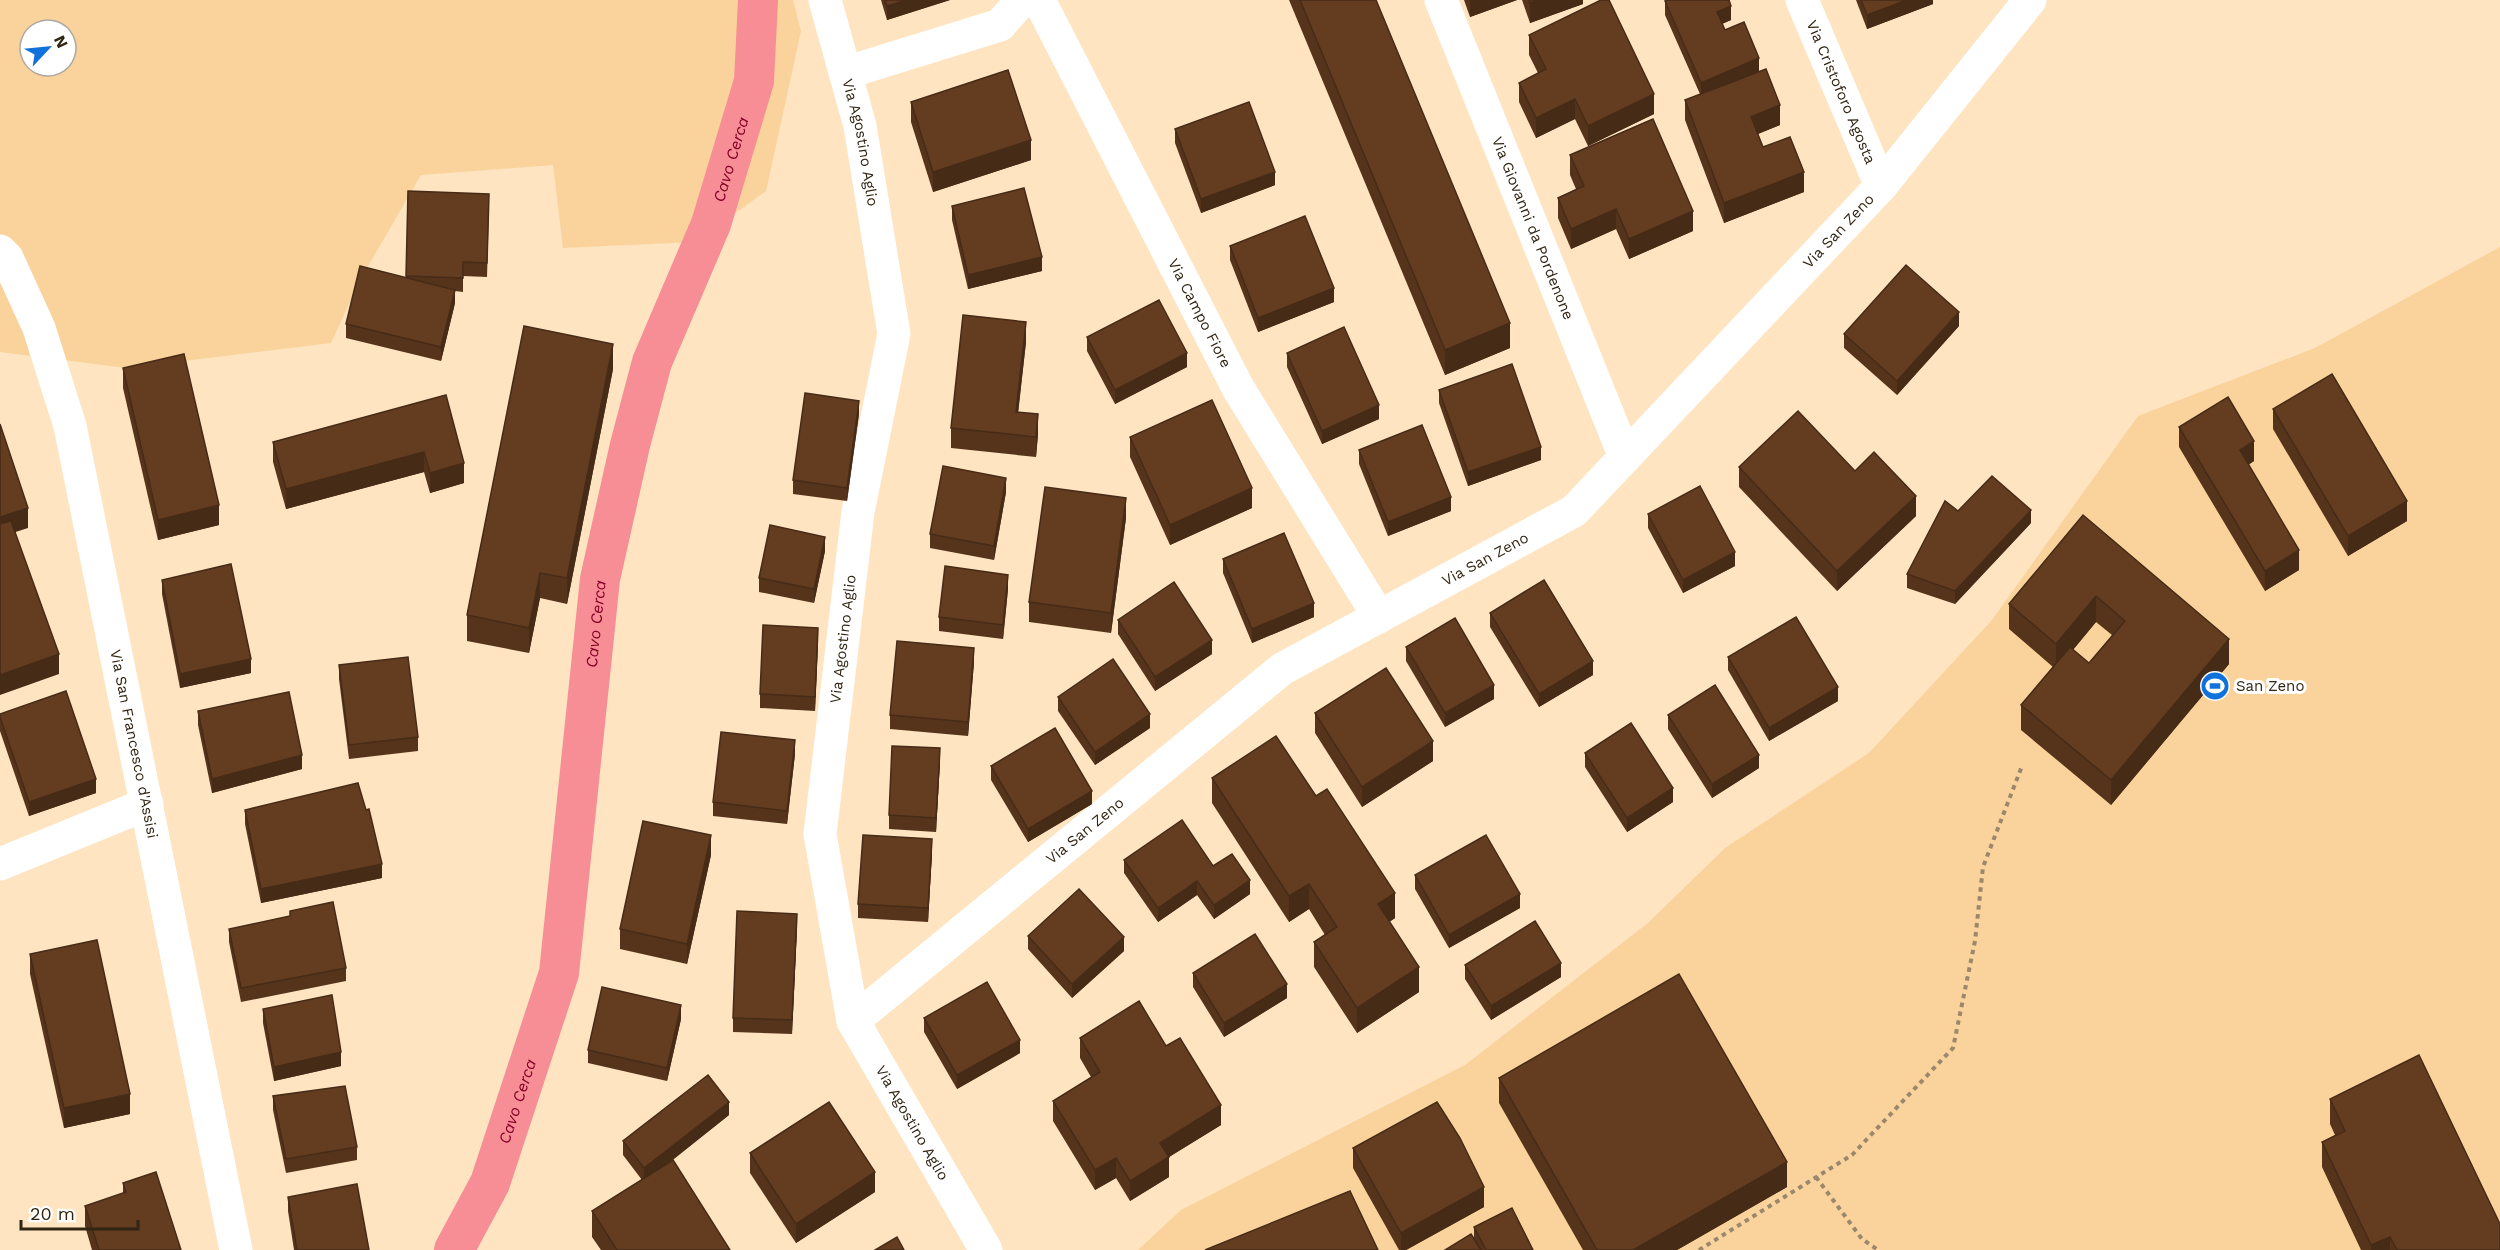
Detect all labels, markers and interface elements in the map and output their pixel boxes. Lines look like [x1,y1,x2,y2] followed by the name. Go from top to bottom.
[18,18,78,78] north arrow
[1803,18,1880,167] street label: Via Cristoforo Agosta
[50,32,72,51] text: N
[838,77,882,208] street label: Via Agostino Aglio
[709,114,752,204] water label: Cavo Cerca
[1488,134,1578,322] street label: Via Giovanni da Pordenone
[1799,190,1878,272] street label: Via San Zeno
[1164,256,1235,371] street label: Via Campo Fiore
[1439,528,1531,590] street label: Via San Zeno
[826,574,860,704] street label: Via Agostino Aglio
[581,579,609,669] water label: Cavo Cerca
[106,648,162,840] street label: Via San Francesco d'Assisi
[2199,670,2231,702] sports icon: San Zeno
[2236,677,2304,695] place label: San Zeno
[1042,793,1128,868] street label: Via San Zeno
[494,1056,540,1146] water label: Cavo Cerca
[872,1062,953,1183] street label: Via Agostino Aglio
[21,1193,138,1231] scale bar
[30,1203,75,1224] text: 20 m

